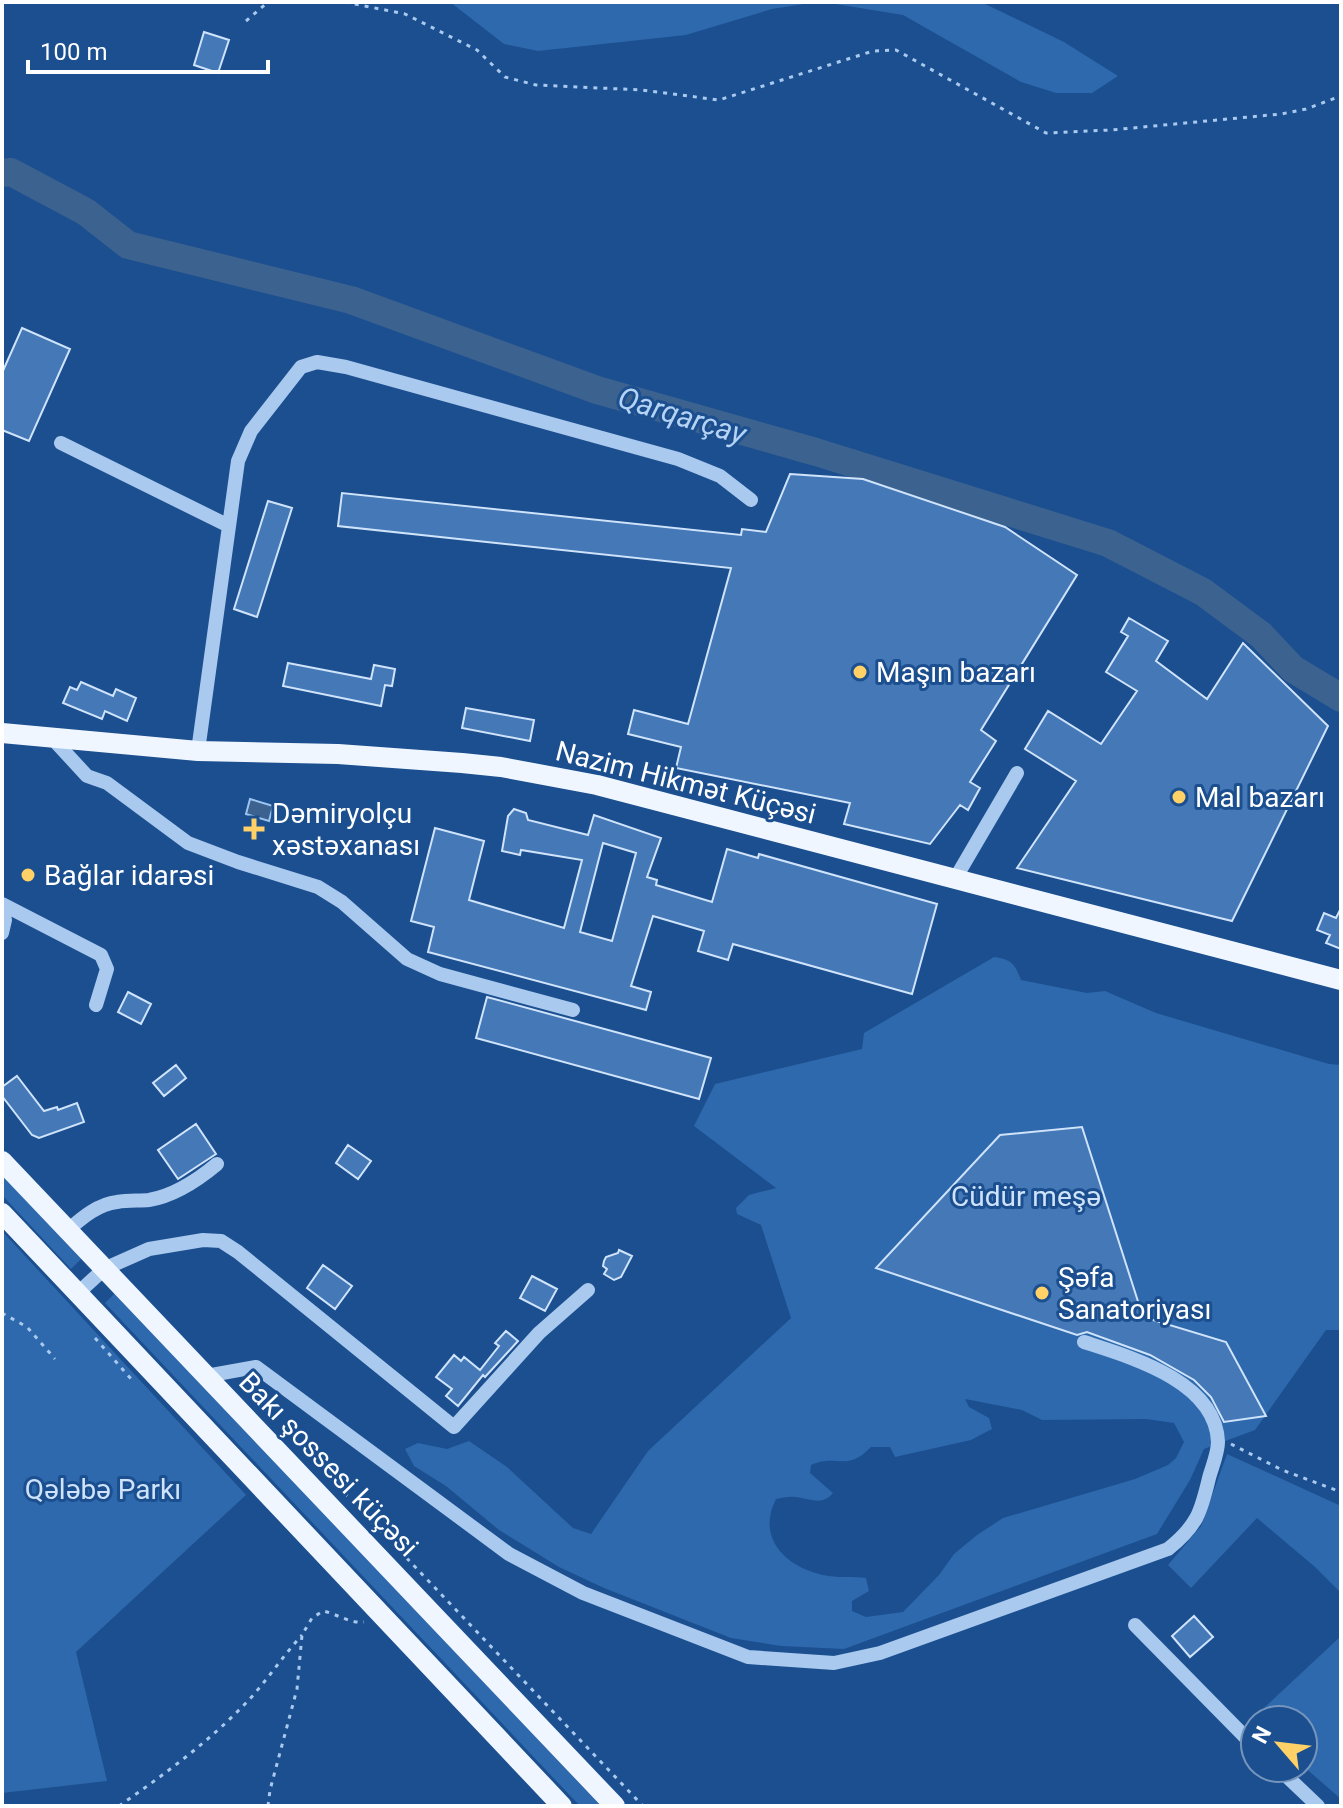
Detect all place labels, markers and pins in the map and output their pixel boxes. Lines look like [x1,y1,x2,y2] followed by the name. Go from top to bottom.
[876,656,1036,689] place label: Maşın bazarı
[851,663,869,681] marker: Maşın bazarı
[1195,781,1325,814] place label: Mal bazarı
[1170,788,1188,806] marker: Mal bazarı
[272,797,420,862] place label: Dəmiryolçu xəstəxanası
[243,818,265,840] marker: Dəmiryolçu xəstəxanası
[44,859,214,892] place label: Bağlar idarəsi
[19,866,37,884] marker: Bağlar idarəsi
[1058,1261,1211,1326] place label: Şəfa Sanatoriyası
[1033,1284,1051,1302] marker: Şəfa Sanatoriyası

